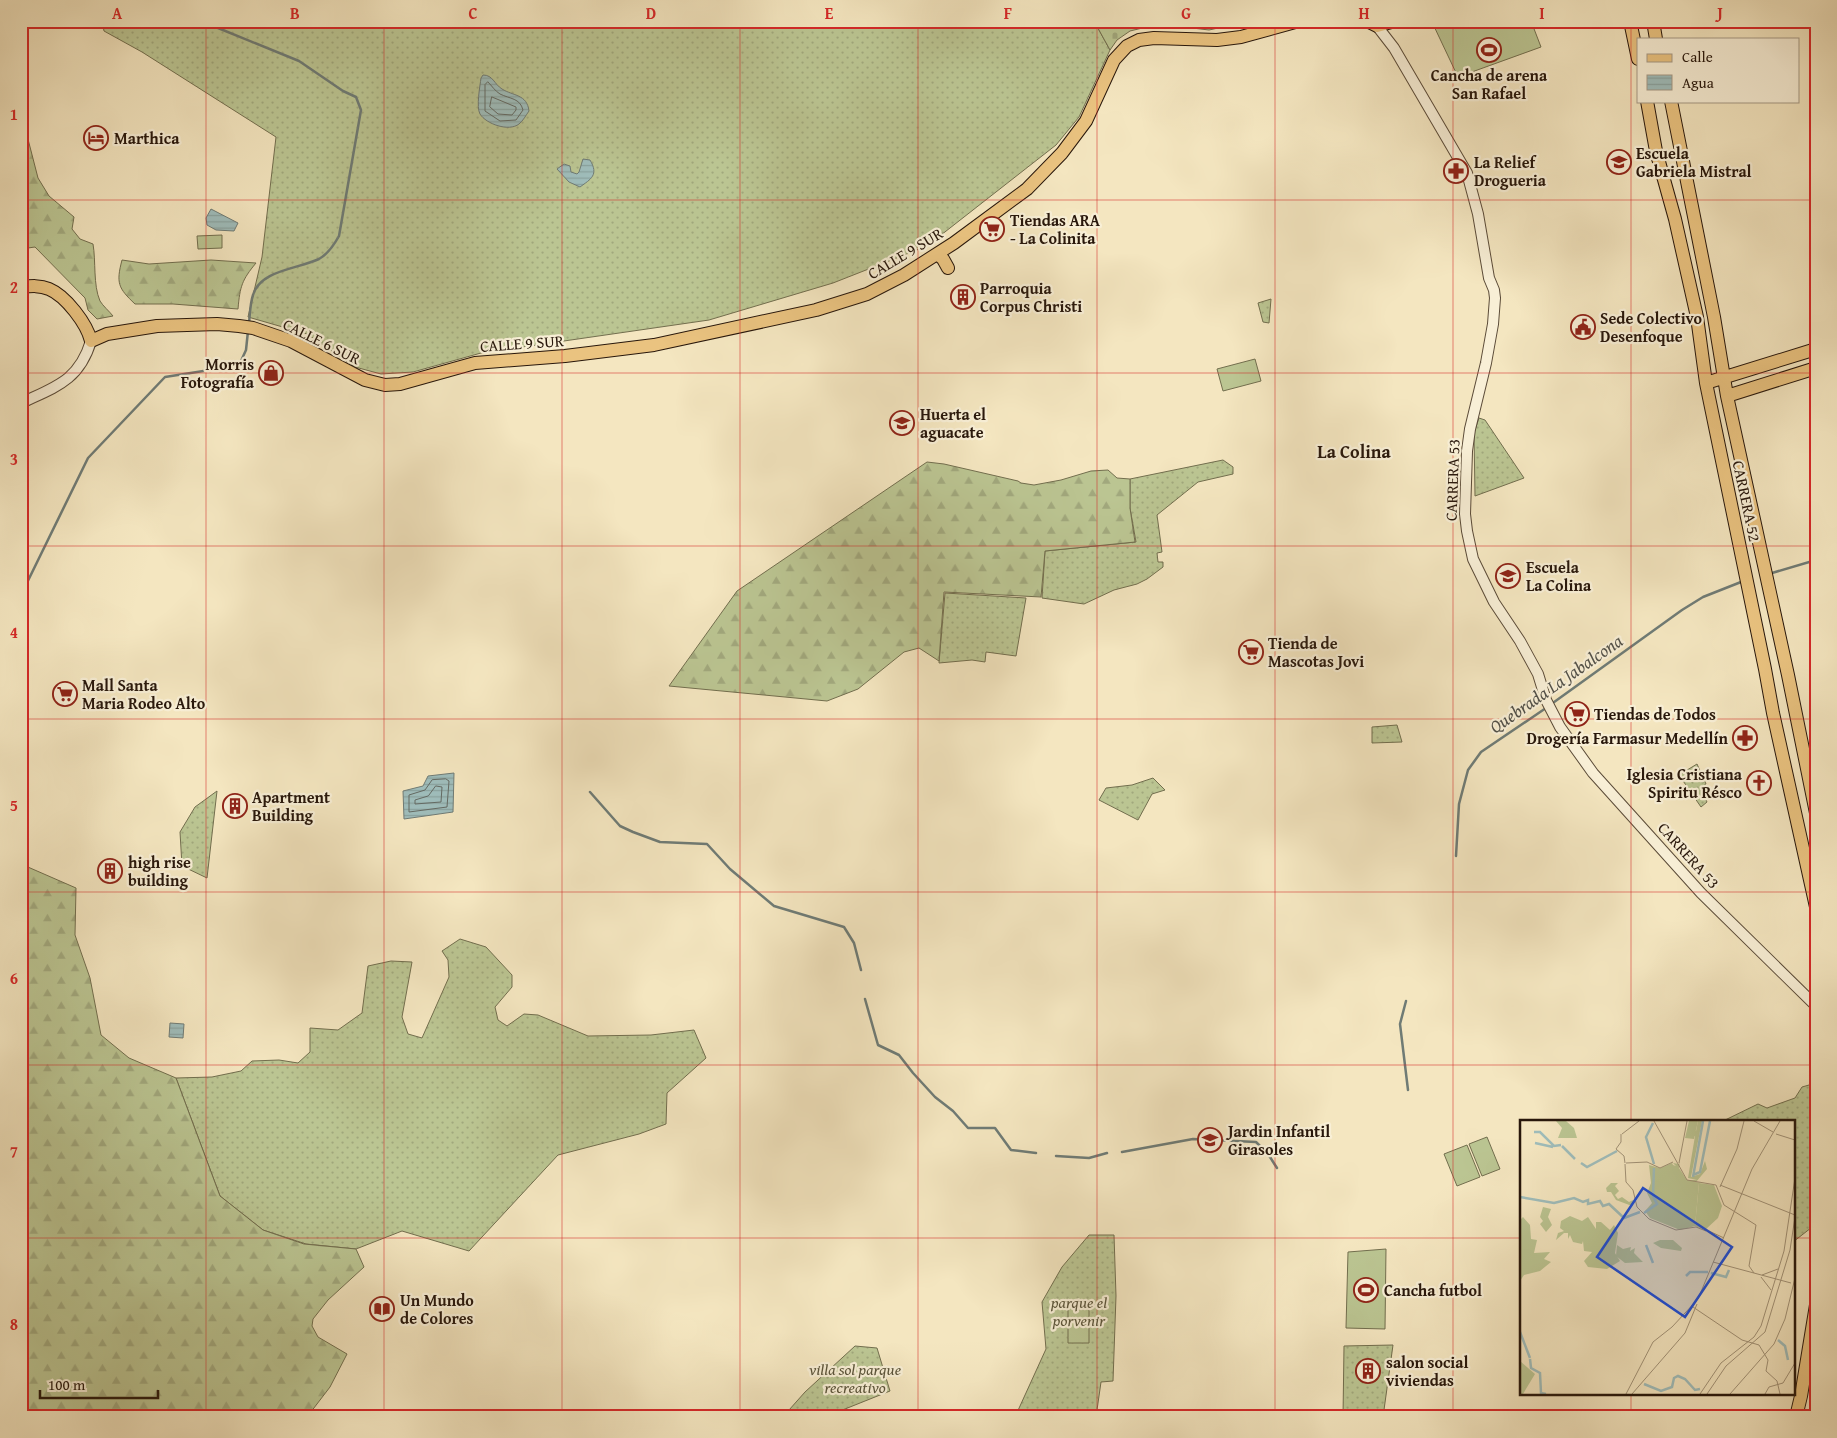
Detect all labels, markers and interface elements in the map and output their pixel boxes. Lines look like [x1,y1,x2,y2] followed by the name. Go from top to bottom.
[112,1,123,25] text: A
[290,1,300,25] text: B
[468,1,478,25] text: C
[646,1,656,25] text: D
[825,1,834,25] text: E
[1004,1,1012,25] text: F
[1181,1,1191,25] text: G
[1358,1,1370,25] text: H
[1539,1,1545,25] text: I
[1714,1,1723,25] text: J
[1476,37,1502,63] sports icon: Cancha de arena San Rafael
[1637,38,1800,102] legend
[1682,46,1713,67] text: Calle
[1431,63,1548,105] place label: Cancha de arena San Rafael
[1682,72,1714,93] text: Agua
[10,102,18,126] text: 1
[83,125,109,151] hotel icon: Marthica
[114,126,180,150] place label: Marthica
[1636,141,1752,183] place label: Escuela Gabriela Mistral
[1606,149,1632,175] school or university icon: Escuela Gabriela Mistral
[1474,150,1547,192] place label: La Relief Drogueria
[1443,158,1469,184] pharmacy icon: La Relief Drogueria
[1010,208,1101,250] place label: Tiendas ARA - La Colinita
[979,216,1005,242] supermarket icon: Tiendas ARA - La Colinita
[863,221,948,285] street label: CALLE 9 SUR
[10,275,18,299] text: 2
[980,276,1082,318] place label: Parroquia Corpus Christi
[950,284,976,310] building icon: Parroquia Corpus Christi
[1600,306,1702,348] place label: Sede Colectivo Desenfoque
[279,312,366,371] street label: CALLE 6 SUR
[1570,314,1596,340] public building icon: Sede Colectivo Desenfoque
[479,328,565,358] street label: CALLE 9 SUR
[181,352,255,394] place label: Morris Fotografía
[258,360,284,386] shop icon: Morris Fotografía
[920,402,986,444] place label: Huerta el aguacate
[889,410,915,436] school or university icon: Huerta el aguacate
[1317,438,1391,465] district label: La Colina
[1439,438,1465,522] street label: CARRERA 53
[10,447,18,471] text: 3
[1727,458,1767,544] street label: CARRERA 52
[1526,555,1592,597] place label: Escuela La Colina
[1495,563,1521,589] school or university icon: Escuela La Colina
[10,620,18,644] text: 4
[1483,627,1629,740] water label: Quebrada La Jabalcona
[1268,631,1364,673] place label: Tienda de Mascotas Jovi
[1238,639,1264,665] supermarket icon: Tienda de Mascotas Jovi
[82,673,206,715] place label: Mall Santa Maria Rodeo Alto
[52,681,78,707] supermarket icon: Mall Santa Maria Rodeo Alto
[1564,701,1590,727] supermarket icon: Tiendas de Todos
[1594,702,1716,726] place label: Tiendas de Todos
[1732,725,1758,751] pharmacy icon: Drogería Farmasur Medellín
[1527,726,1729,750] place label: Drogería Farmasur Medellín
[1627,762,1743,804] place label: Iglesia Cristiana Spiritu Résco
[1746,770,1772,796] church icon: Iglesia Cristiana Spiritu Résco
[252,785,330,827] place label: Apartment Building
[10,793,18,817] text: 5
[222,793,248,819] building icon: Apartment Building
[1653,816,1725,894] street label: CARRERA 53
[128,850,191,892] place label: high rise building
[97,858,123,884] building icon: high rise building
[10,966,18,990] text: 6
[1225,1119,1330,1161] place label: Jardin Infantil Girasoles
[1520,1120,1794,1396] inset map
[1197,1127,1223,1153] school or university icon: Jardin Infantil Girasoles
[10,1139,18,1163] text: 7
[1353,1277,1379,1303] sports icon: Cancha futbol
[1384,1278,1482,1302] place label: Cancha futbol
[400,1288,474,1330] place label: Un Mundo de Colores
[1050,1290,1107,1332] park label: parque el porvenir
[369,1296,395,1322] library icon: Un Mundo de Colores
[10,1312,18,1336] text: 8
[1386,1350,1468,1392] place label: salon social viviendas
[809,1357,902,1399] park label: villa sol parque recreativo
[1355,1358,1381,1384] building icon: salon social viviendas
[40,1368,158,1400] scale bar
[48,1374,86,1395] text: 100 m

